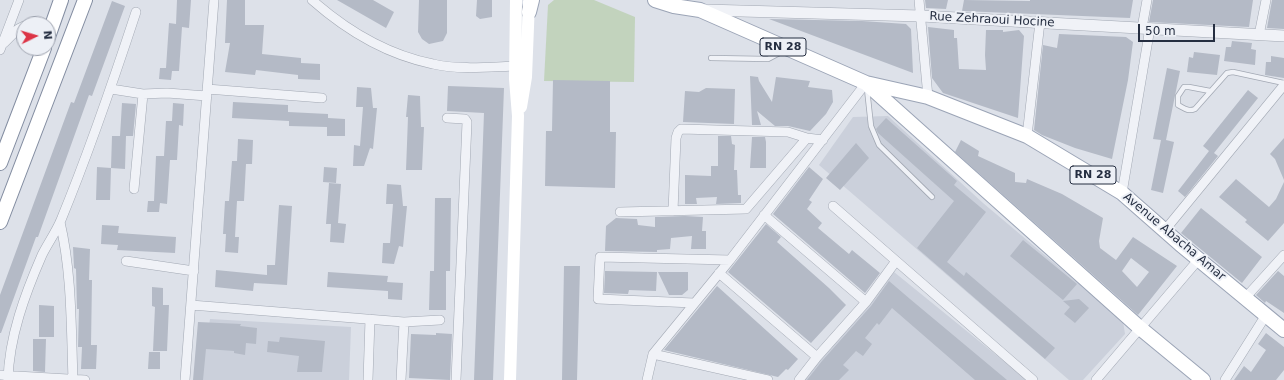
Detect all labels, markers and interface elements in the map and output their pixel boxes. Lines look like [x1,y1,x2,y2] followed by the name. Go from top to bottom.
[929,10,1055,30] street label: Rue Zehraoui Hocine
[16,16,56,56] north arrow
[1140,16,1217,42] scale bar
[1145,24,1176,38] text: 50 m
[41,30,54,40] text: N
[760,38,806,56] road number: RN 28
[1070,166,1116,184] road number: RN 28
[1120,190,1228,284] street label: Avenue Abacha Amar

